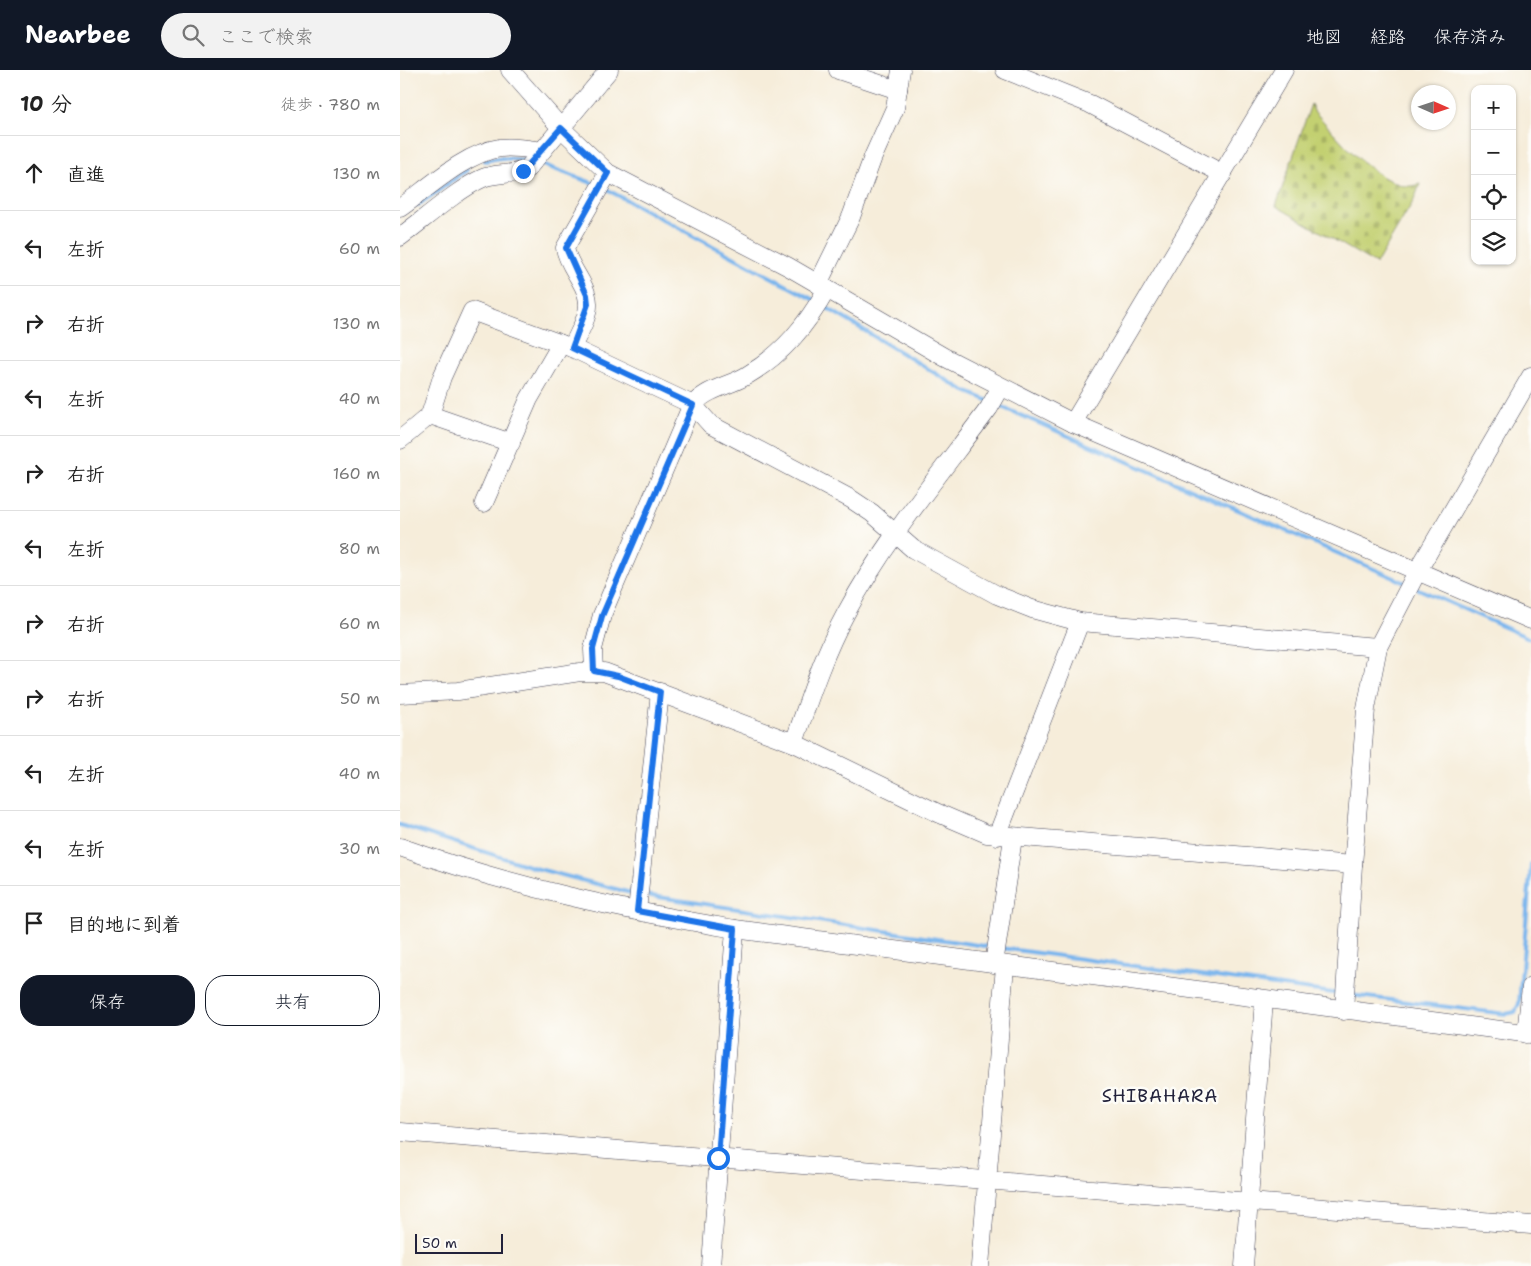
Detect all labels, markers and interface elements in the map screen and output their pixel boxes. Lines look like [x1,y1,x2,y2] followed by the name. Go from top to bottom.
[161,13,511,58] search box
[25,19,131,51] text: Nearbee
[179,21,207,49] icon: search
[219,24,314,49] text: ここで検索
[1306,25,1342,49] text: 地図
[1370,25,1406,49] text: 経路
[1434,25,1506,49] text: 保存済み
[1411,85,1456,130] north arrow
[1471,85,1516,265] map controls
[1471,85,1516,130] button: +
[20,90,72,118] text: 10 分
[281,94,380,115] text: 徒歩 · 780 m
[1471,130,1516,175] button: −
[20,159,48,187] icon: ahead
[512,160,535,183] route end
[67,162,105,187] text: 直進
[333,163,380,184] text: 130 m
[1471,175,1516,220] button: locate
[1471,220,1516,265] button: layers
[20,234,48,262] icon: left
[67,237,105,262] text: 左折
[339,238,380,259] text: 60 m
[20,309,48,337] icon: right
[67,312,105,337] text: 右折
[333,313,380,334] text: 130 m
[20,384,48,412] icon: left
[67,387,105,412] text: 左折
[338,388,380,409] text: 40 m
[20,459,48,487] icon: right
[67,462,105,487] text: 右折
[333,463,380,484] text: 160 m
[20,534,48,562] icon: left
[67,537,105,562] text: 左折
[339,538,380,559] text: 80 m
[20,609,48,637] icon: right
[67,612,105,637] text: 右折
[339,613,380,634] text: 60 m
[20,684,48,712] icon: right
[67,687,105,712] text: 右折
[340,688,380,709] text: 50 m
[20,759,48,787] icon: left
[67,762,105,787] text: 左折
[338,763,380,784] text: 40 m
[20,834,48,862] icon: left
[67,837,105,862] text: 左折
[339,838,380,859] text: 30 m
[20,909,48,937] icon: arrive
[67,912,181,937] text: 目的地に到着
[20,975,195,1026] button: 保存
[205,975,380,1026] button: 共有
[1102,1084,1218,1108] district label: SHIBAHARA
[707,1147,730,1170] route start
[415,1231,502,1254] scale bar
[422,1234,457,1252] text: 50 m

